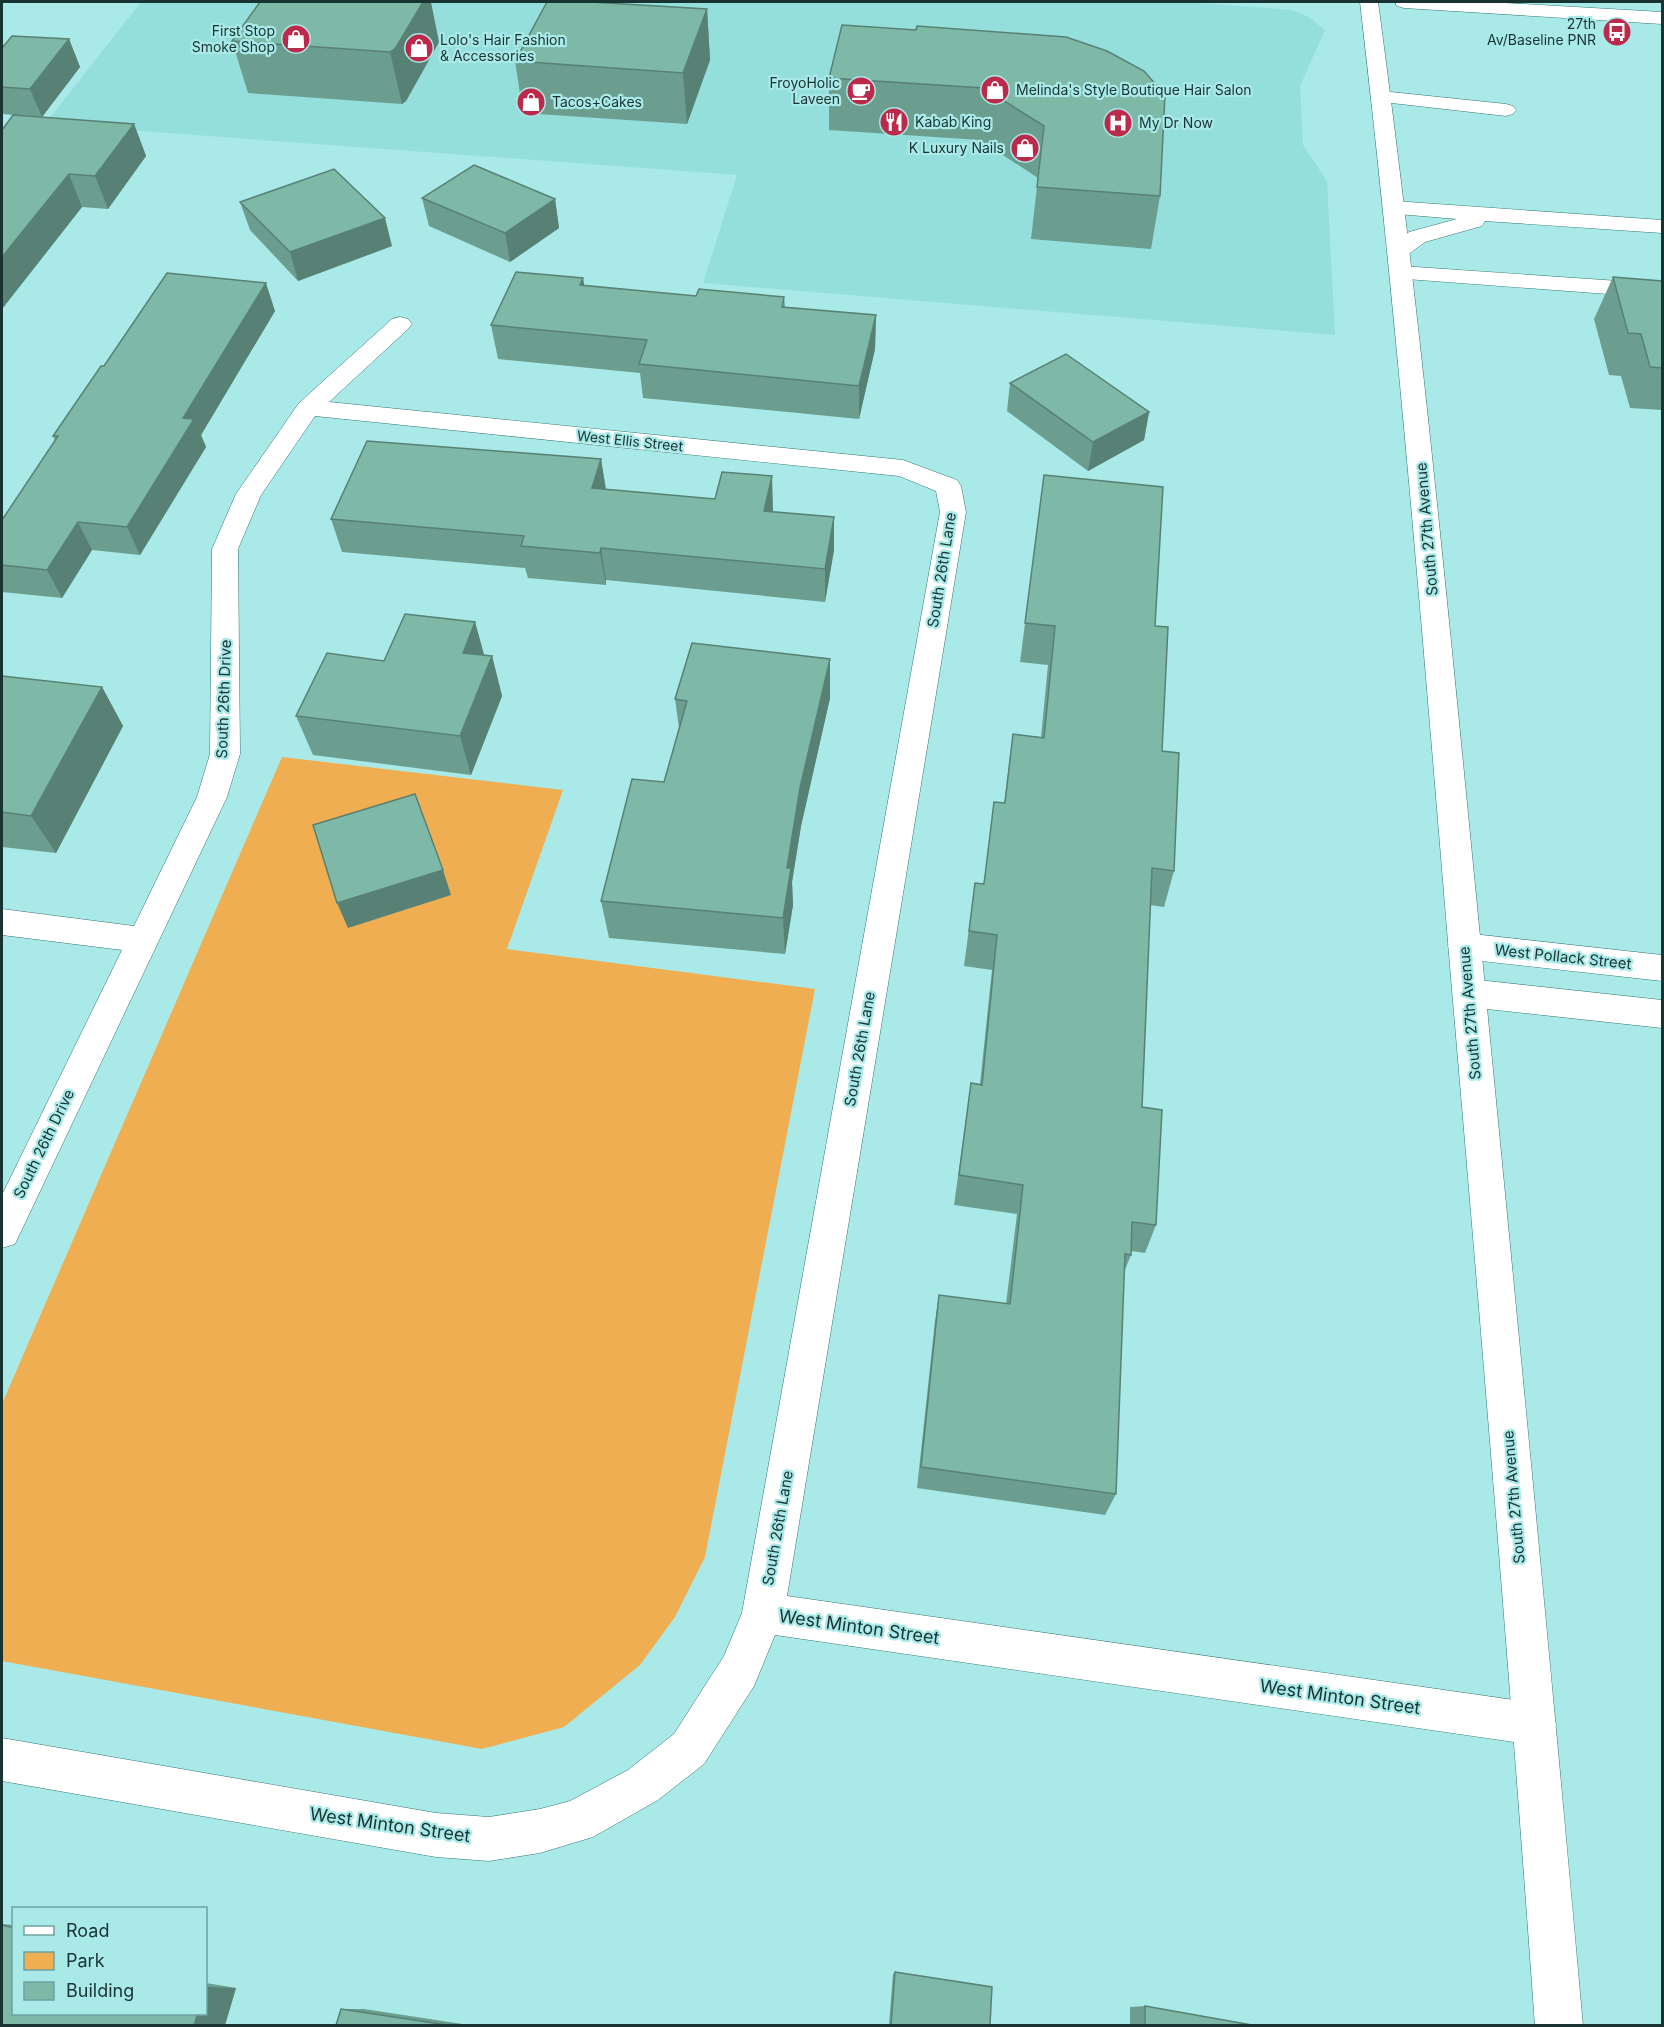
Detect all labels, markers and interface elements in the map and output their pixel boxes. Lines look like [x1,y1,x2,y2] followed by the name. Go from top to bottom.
[1487,15,1596,48] place label: 27th Av/Baseline PNR
[1601,16,1633,48] bus stop icon: 27th Av/Baseline PNR
[192,22,275,55] place label: First Stop Smoke Shop
[280,23,312,55] shop icon: First Stop Smoke Shop
[440,31,566,64] place label: Lolo's Hair Fashion & Accessories
[403,32,435,64] shop icon: Lolo's Hair Fashion & Accessories
[769,74,840,107] place label: FroyoHolic Laveen
[979,74,1011,106] shop icon: Melinda's Style Boutique Hair Salon
[845,75,877,107] cafe icon: FroyoHolic Laveen
[1016,81,1252,98] place label: Melinda's Style Boutique Hair Salon
[515,86,547,118] shop icon: Tacos+Cakes
[552,93,642,110] place label: Tacos+Cakes
[878,106,910,138] restaurant icon: Kabab King
[1102,107,1134,139] hospital icon: My Dr Now
[915,113,991,130] place label: Kabab King
[1139,114,1213,131] place label: My Dr Now
[1009,132,1041,164] shop icon: K Luxury Nails
[909,139,1004,156] place label: K Luxury Nails
[576,426,684,455] street label: West Ellis Street
[1411,462,1442,597] street label: South 27th Avenue
[923,511,960,629] street label: South 26th Lane
[212,639,235,759] street label: South 26th Drive
[1494,940,1632,973] street label: West Pollack Street
[1454,946,1485,1081] street label: South 27th Avenue
[840,990,879,1108] street label: South 26th Lane
[9,1086,78,1201] street label: South 26th Drive
[1498,1430,1529,1565] street label: South 27th Avenue
[758,1469,797,1587] street label: South 26th Lane
[777,1605,941,1648] street label: West Minton Street
[1258,1675,1422,1718] street label: West Minton Street
[308,1803,472,1846] street label: West Minton Street
[12,1907,207,2015] legend
[66,1920,109,1941] text: Road
[66,1950,105,1971] text: Park
[66,1980,134,2001] text: Building

